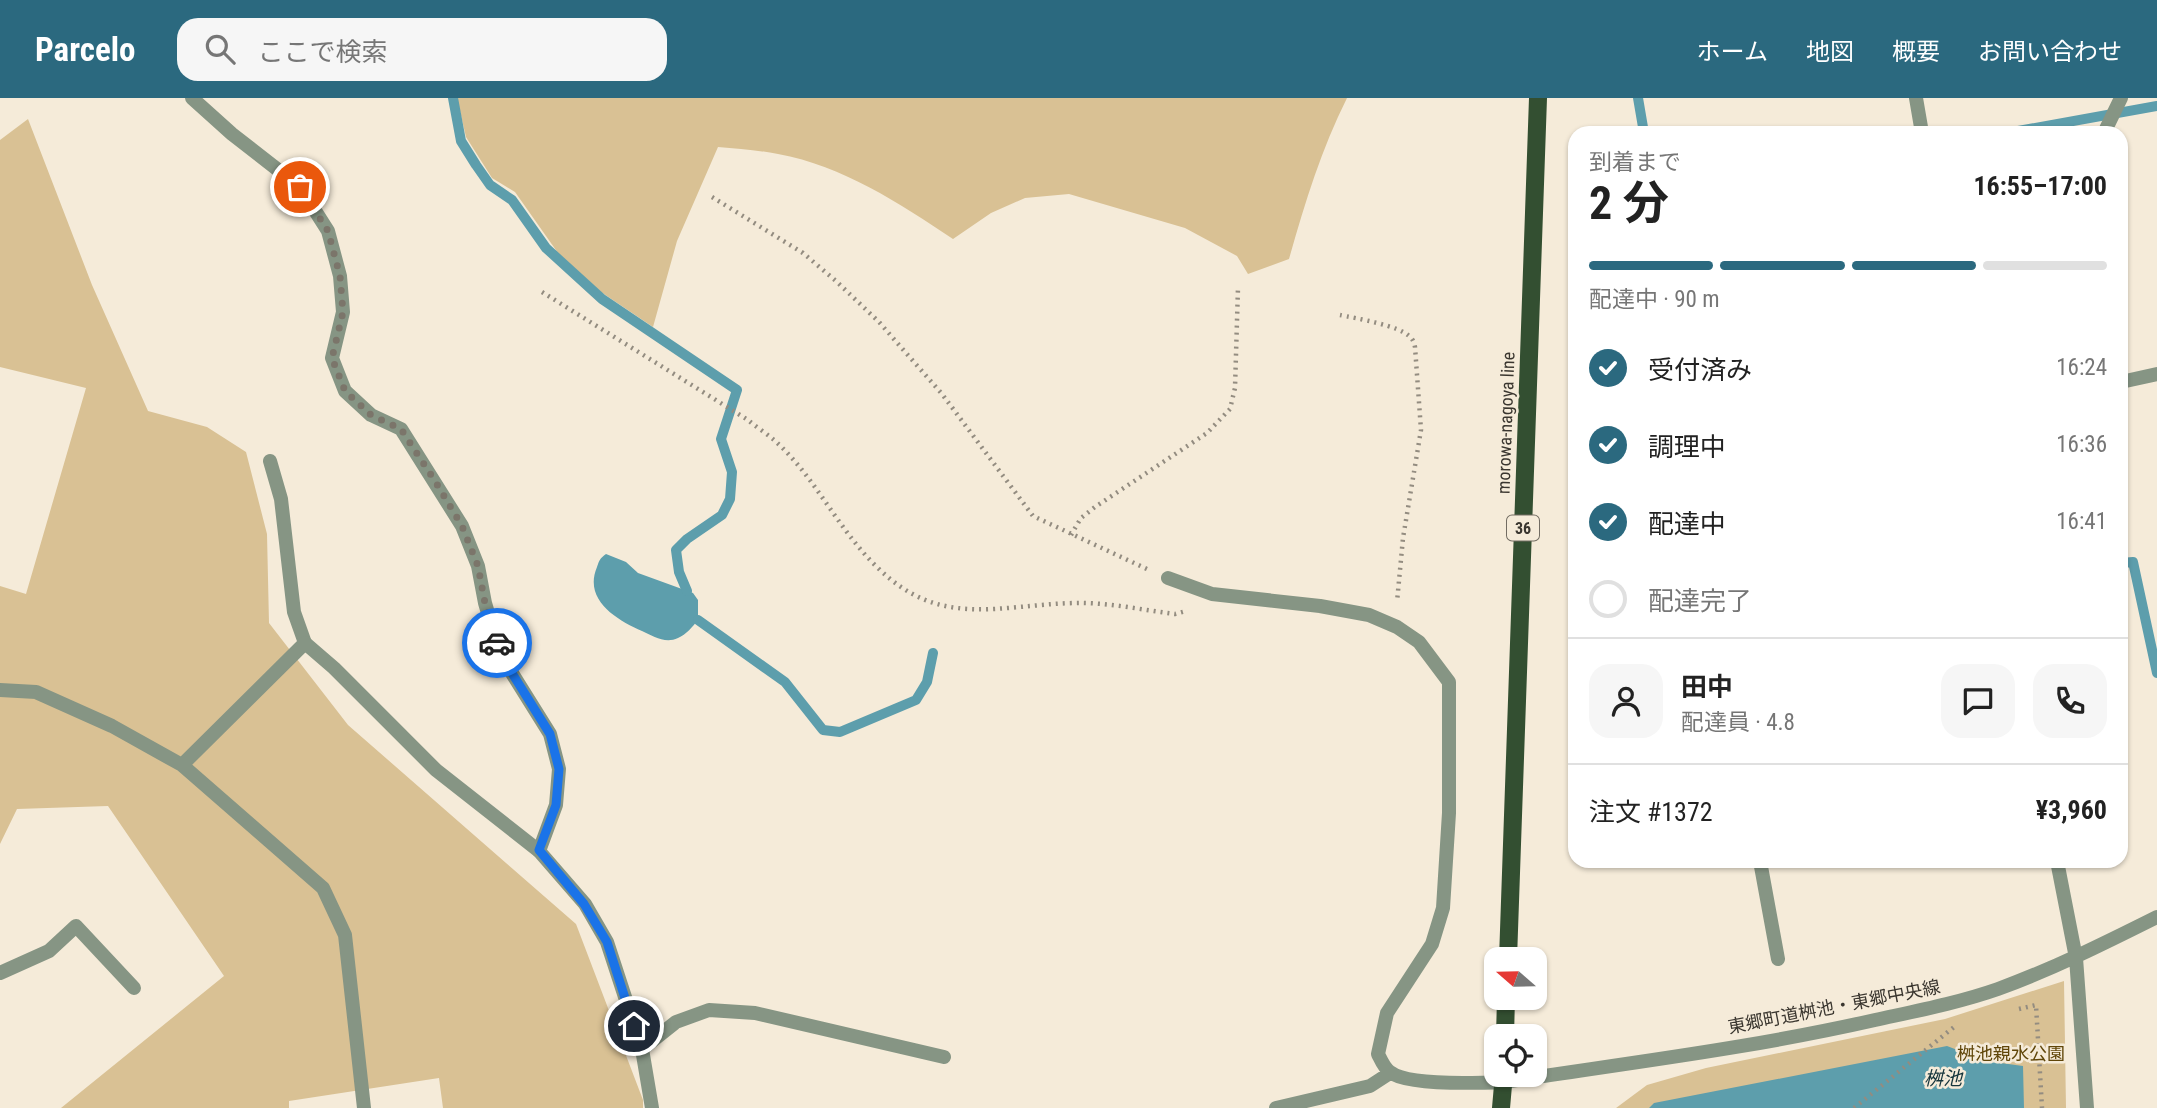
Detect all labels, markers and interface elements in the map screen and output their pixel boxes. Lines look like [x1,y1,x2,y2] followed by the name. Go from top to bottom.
[177,18,667,81] search box
[35,30,135,69] text: Parcelo
[201,30,239,68] icon: search
[257,37,387,67] text: ここで検索
[1697,38,1768,66] text: ホーム
[1806,38,1854,66] text: 地図
[1892,38,1940,66] text: 概要
[1978,38,2122,66] text: お問い合わせ
[1589,149,1681,176] text: 到着まで
[270,157,330,217] pin
[281,168,319,206] icon: bag
[1973,171,2107,201] text: 16:55–17:00
[1589,176,1669,230] text: 2 分
[1589,286,1719,313] text: 配達中 · 90 m
[1589,349,1627,387] icon: check
[1493,351,1518,494] street label: morowa-nagoya line
[2056,354,2107,381] text: 16:24
[1648,355,1752,385] text: 受付済み
[1589,426,1627,464] icon: check
[2056,431,2107,458] text: 16:36
[1648,432,1726,462] text: 調理中
[1589,503,1627,541] icon: check
[2056,508,2107,535] text: 16:41
[1648,509,1726,539] text: 配達中
[1507,516,1539,540] road number: 36
[1648,586,1752,616] text: 配達完了
[462,608,532,678] courier
[478,624,516,662] icon: car
[1589,664,1663,738] button: person
[1941,664,2015,738] button: chat
[2033,664,2107,738] button: phone
[1681,672,1733,702] text: 田中
[1681,709,1795,736] text: 配達員 · 4.8
[2036,795,2107,825] text: ¥3,960
[1589,797,1713,827] text: 注文 #1372
[1484,947,1547,1010] north arrow
[1484,947,1547,1087] map controls
[1726,976,1942,1037] street label: 東郷町道桝池・東郷中央線
[604,996,664,1056] pin
[615,1007,653,1045] icon: home
[1484,1024,1547,1087] button: locate
[1957,1043,2065,1064] park label: 桝池親水公園
[1924,1067,1964,1090] water label: 桝池

